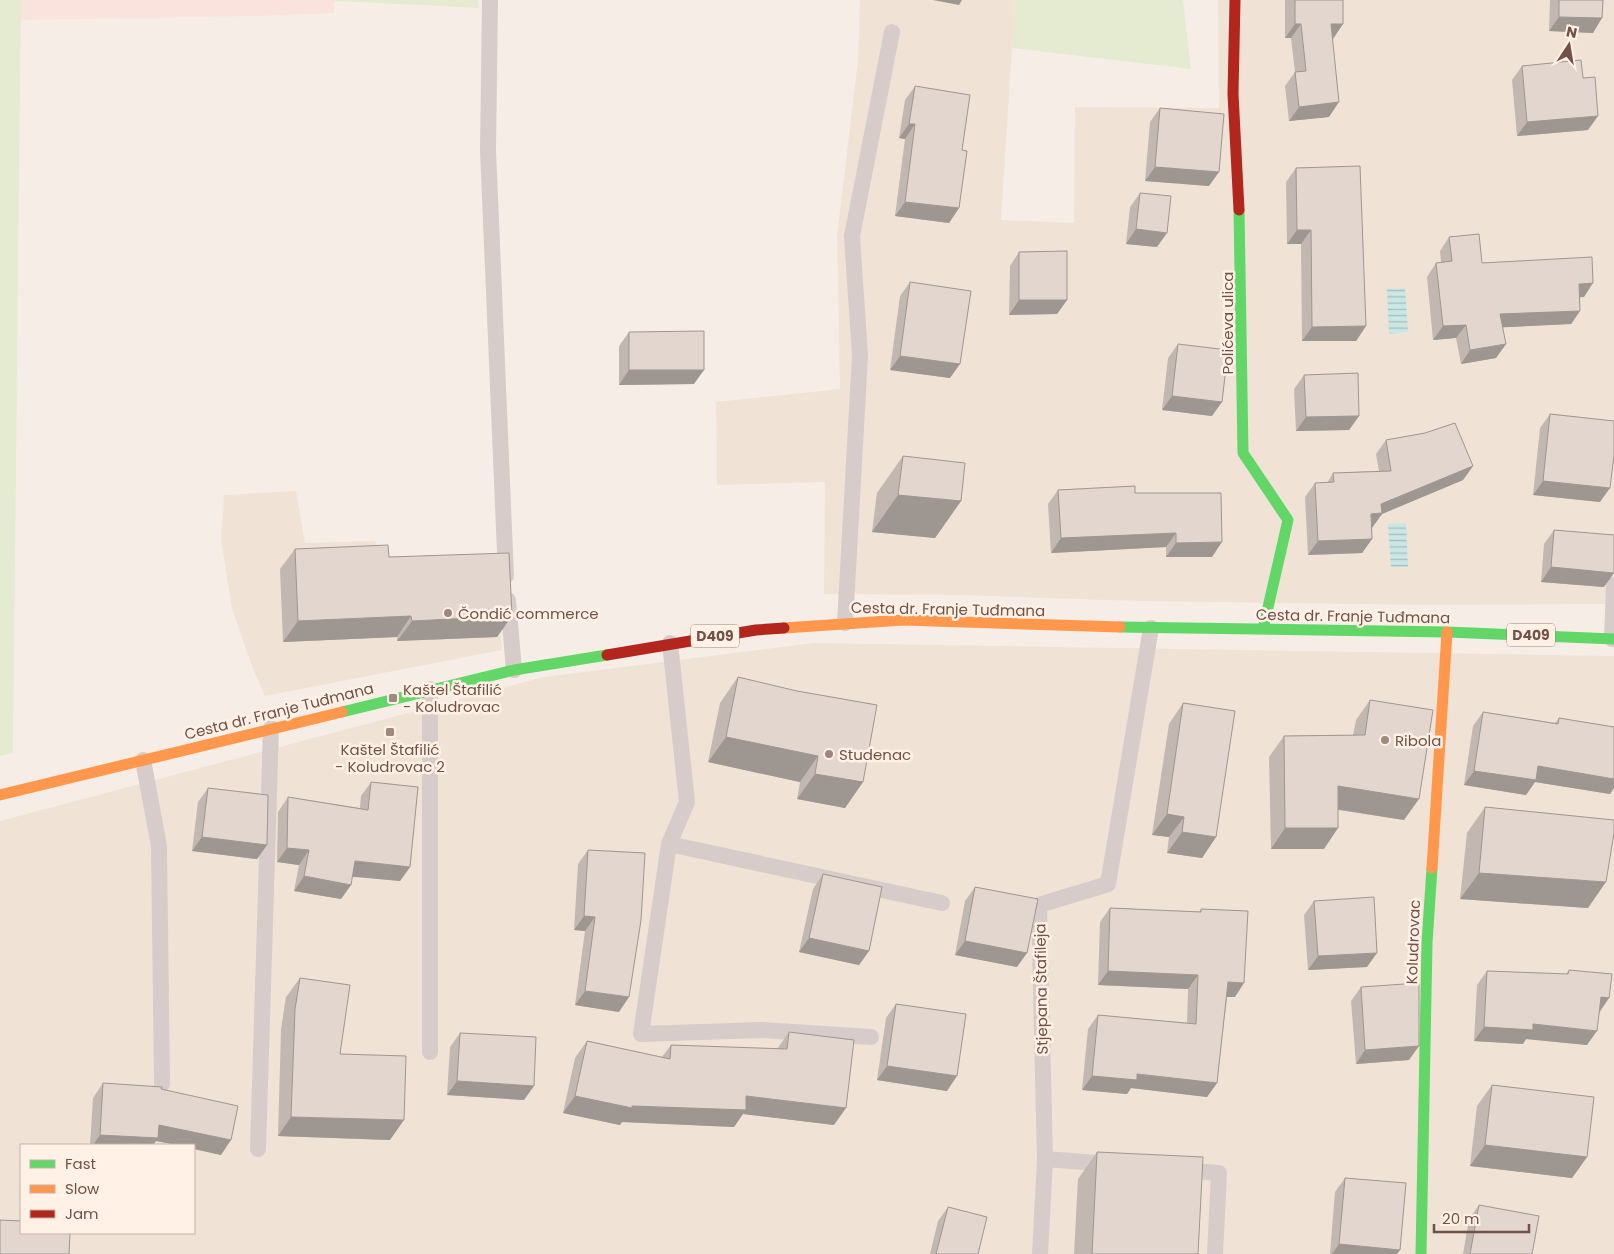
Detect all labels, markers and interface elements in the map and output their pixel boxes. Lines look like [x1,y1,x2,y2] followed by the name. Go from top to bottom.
[1544,20,1594,70] north arrow
[1564,21,1579,43] text: N
[1217,272,1238,374] street label: Polićeva ulica
[851,597,1045,621] street label: Cesta dr. Franje Tuđmana
[458,603,599,624] place label: Čondić commerce
[1256,604,1450,628] street label: Cesta dr. Franje Tuđmana
[442,607,454,619] marker: Čondić commerce
[691,624,739,648] road number: D409
[1507,624,1555,646] road number: D409
[182,677,376,745] street label: Cesta dr. Franje Tuđmana
[403,679,502,717] place label: Kaštel Štafilić - Koludrovac
[387,692,399,704] marker: Kaštel Štafilić - Koludrovac
[384,726,396,738] marker: Kaštel Štafilić - Koludrovac 2
[1395,730,1441,751] place label: Ribola
[1379,734,1391,746] marker: Ribola
[335,739,445,777] place label: Kaštel Štafilić - Koludrovac 2
[839,744,911,765] place label: Studenac
[823,748,835,760] marker: Studenac
[1401,899,1425,985] street label: Koludrovac
[1029,923,1053,1055] street label: Stjepana Štafileja
[20,1144,195,1234] legend
[65,1153,96,1174] text: Fast
[65,1178,100,1199] text: Slow
[1434,1202,1529,1234] scale bar
[65,1203,99,1224] text: Jam
[1442,1208,1480,1229] text: 20 m

